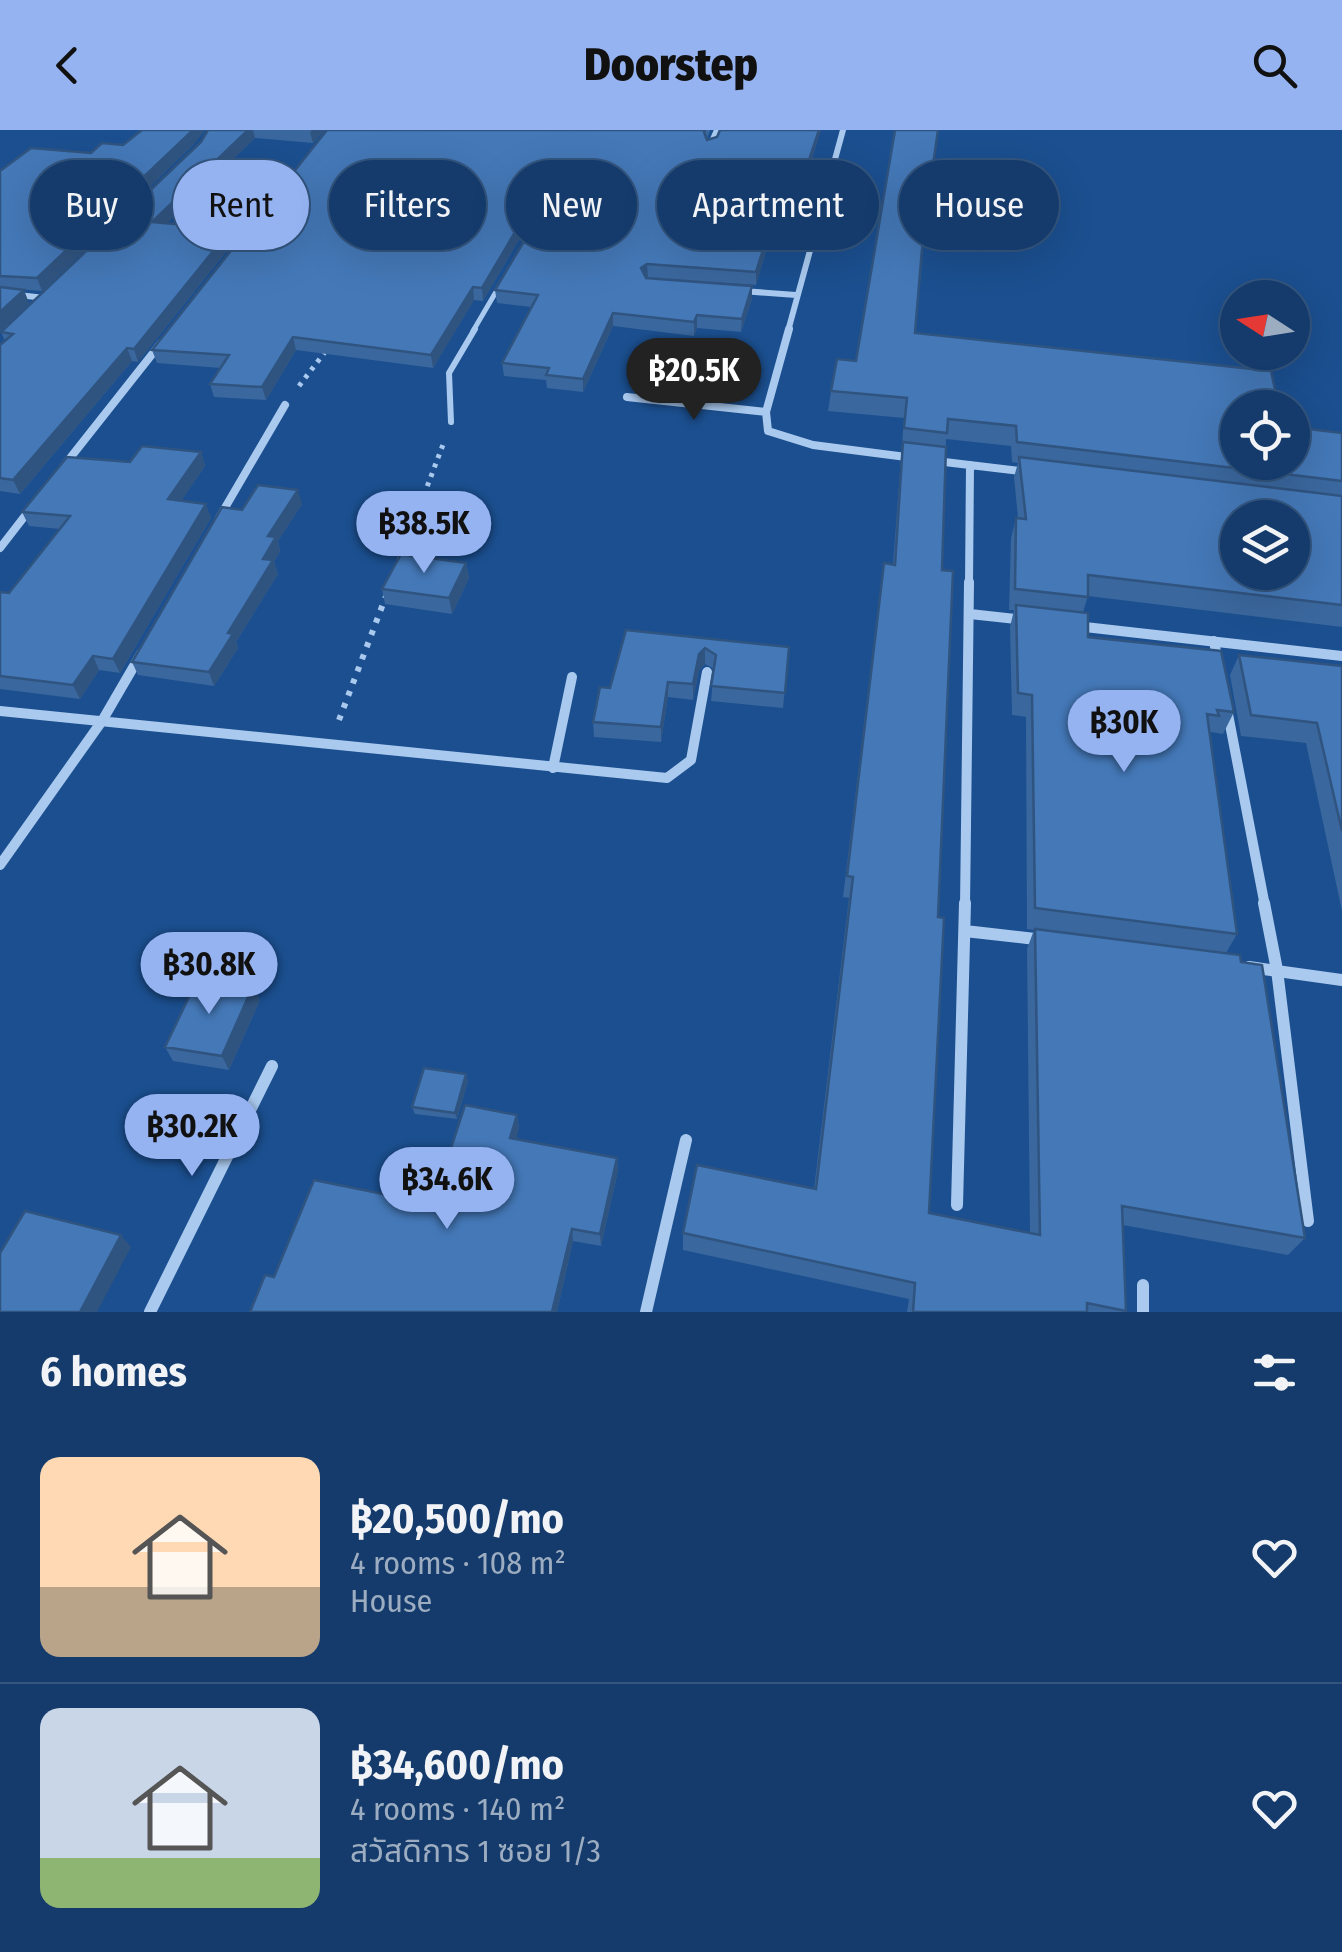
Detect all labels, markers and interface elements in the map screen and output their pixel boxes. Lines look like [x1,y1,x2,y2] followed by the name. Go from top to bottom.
[40,38,95,93] icon: back
[584,38,758,92] text: Doorstep
[1247,38,1302,93] icon: search
[30,160,153,250] chip: Buy
[173,160,309,250] chip: Rent
[329,160,486,250] chip: Filters
[506,160,637,250] chip: New
[657,160,879,250] chip: Apartment
[899,160,1059,250] chip: House
[1220,280,1310,370] north arrow
[1220,280,1310,590] map controls
[613,338,775,423] pin: ฿20.5K
[648,351,740,389] text: ฿20.5K
[1220,390,1310,480] button: locate
[343,491,505,576] pin: ฿38.5K
[1220,500,1310,590] button: layers
[378,504,470,542] text: ฿38.5K
[1065,690,1183,775] pin: ฿30K
[1090,703,1158,741] text: ฿30K
[128,932,290,1017] pin: ฿30.8K
[163,945,255,983] text: ฿30.8K
[111,1094,273,1179] pin: ฿30.2K
[147,1107,237,1145] text: ฿30.2K
[366,1147,528,1232] pin: ฿34.6K
[401,1160,493,1198] text: ฿34.6K
[1247,1345,1302,1400] icon: filters
[40,1347,187,1397] text: 6 homes
[350,1494,564,1544] text: ฿20,500/mo
[120,1497,240,1617] icon: home
[1247,1530,1302,1585] icon: heart
[350,1544,566,1582] text: 4 rooms · 108 m²
[350,1582,432,1620] text: House
[350,1740,564,1790] text: ฿34,600/mo
[120,1748,240,1868] icon: home
[1247,1781,1302,1836] icon: heart
[350,1790,565,1828] text: 4 rooms · 140 m²
[350,1832,601,1870] text: สวัสดิการ 1 ซอย 1/3

